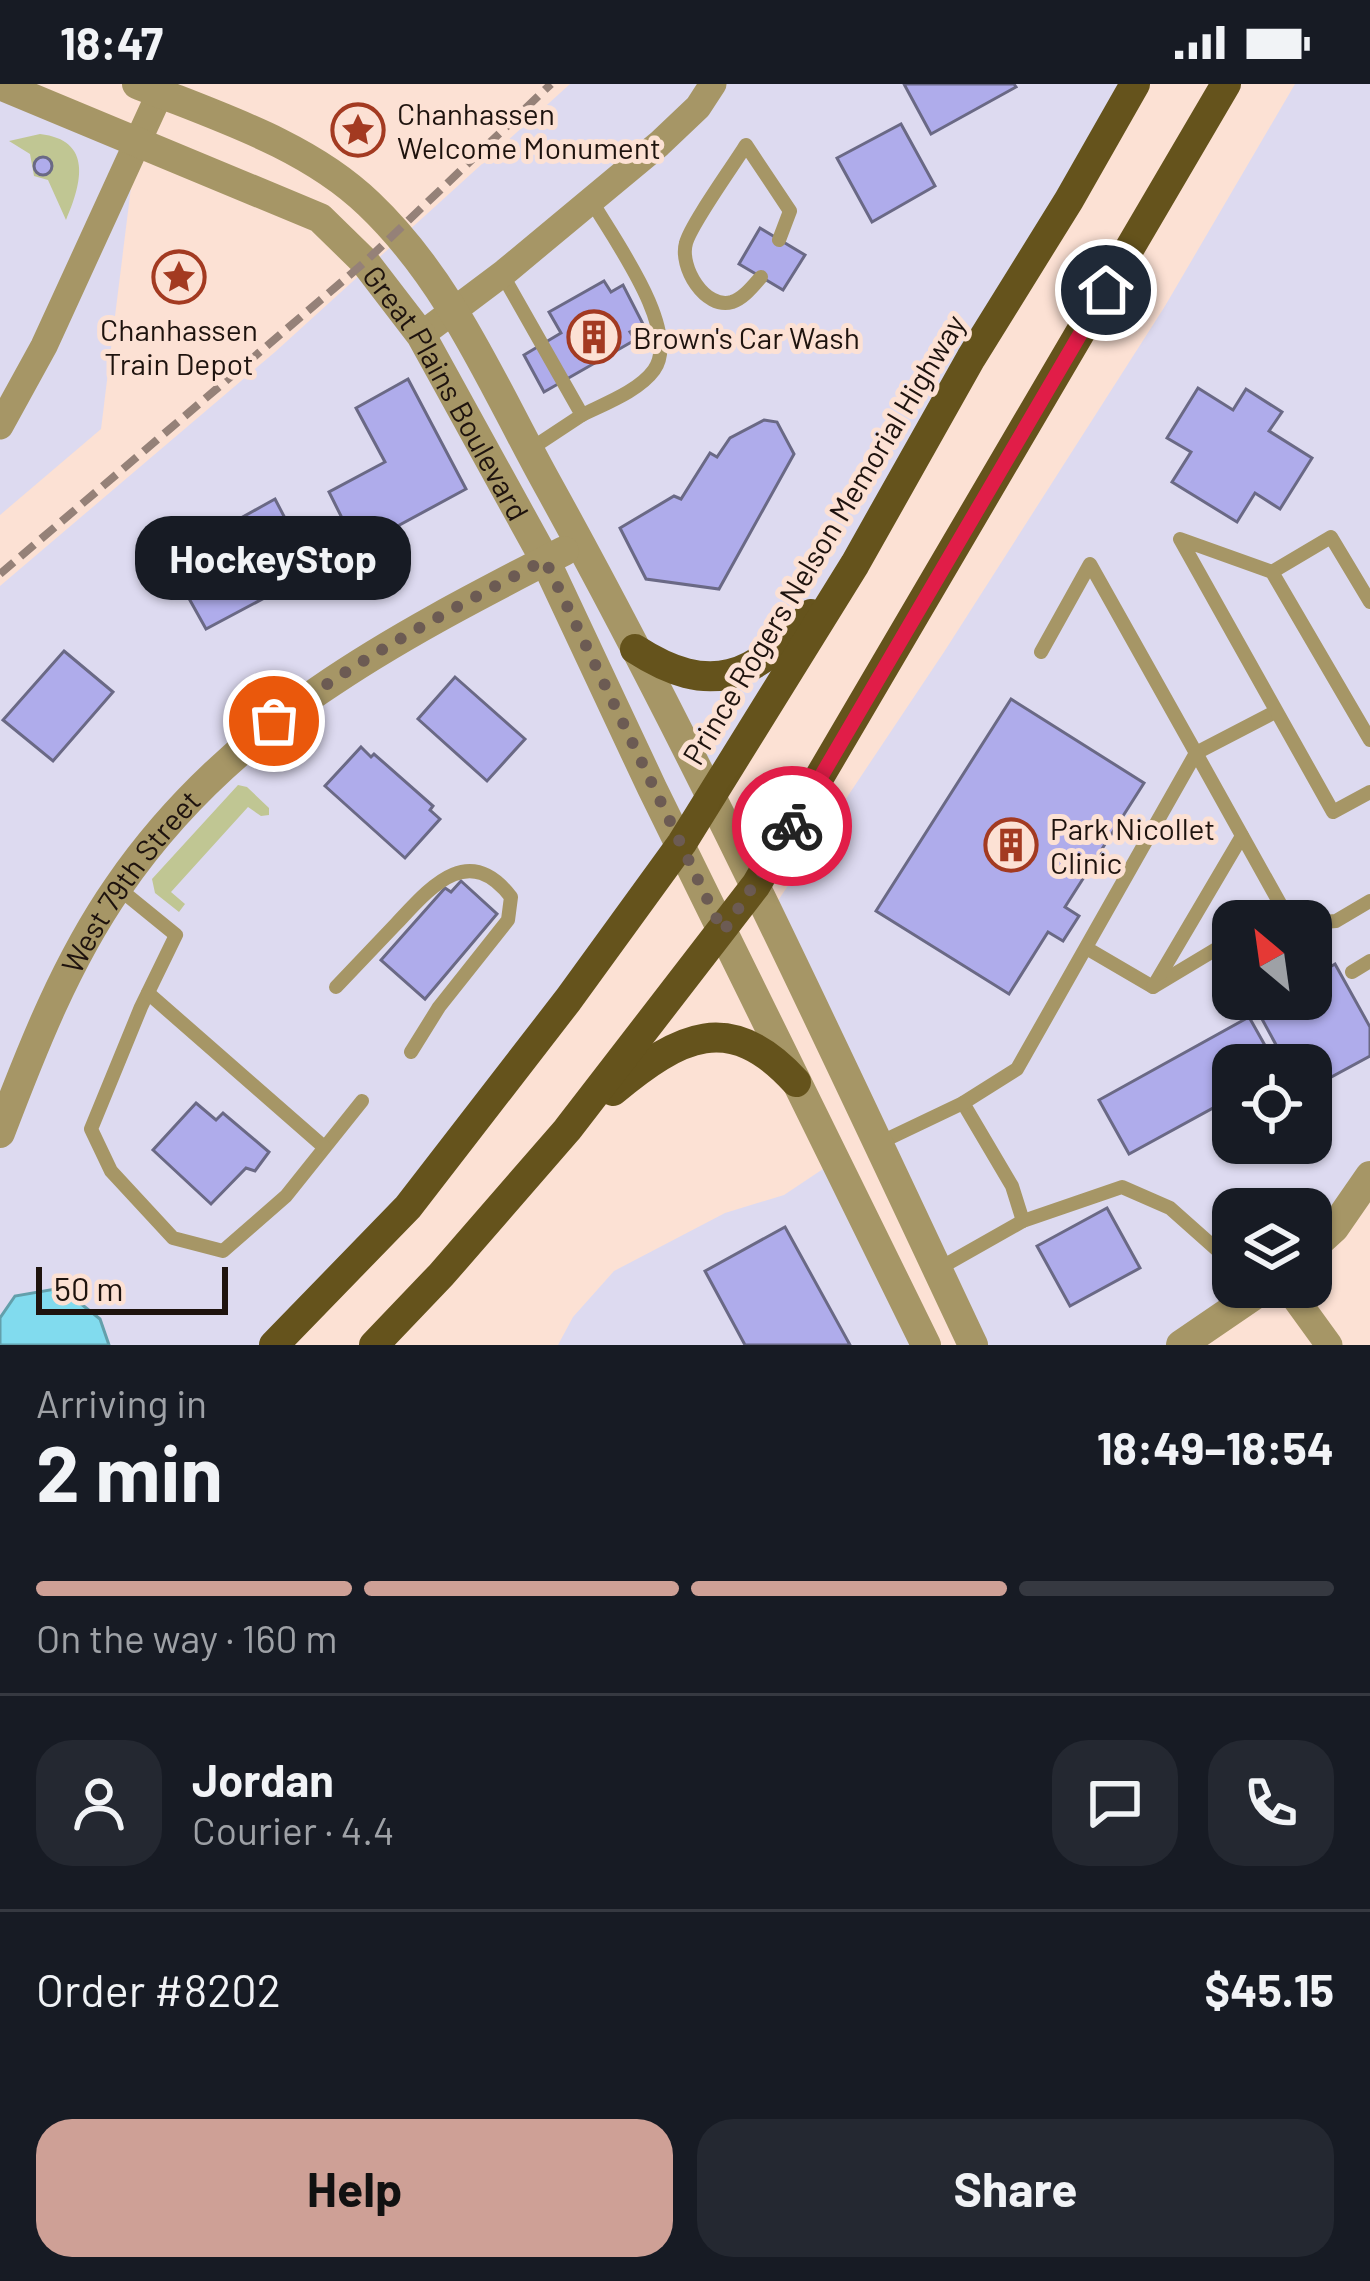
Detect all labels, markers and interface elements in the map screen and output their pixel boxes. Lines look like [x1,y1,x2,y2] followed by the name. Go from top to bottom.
[60,15,163,69] text: 18:47
[397,95,661,165] place label: Chanhassen Welcome Monument
[330,102,386,158] place icon: Chanhassen Welcome Monument
[1055,239,1157,341] pin
[151,249,207,305] place icon: Chanhassen Train Depot
[1073,257,1139,323] icon: home
[356,258,537,526] street label: Great Plains Boulevard
[674,307,972,771] street label: Prince Rogers Nelson Memorial Highway
[566,309,622,365] building icon: Brown's Car Wash
[100,311,258,381] place label: Chanhassen Train Depot
[633,319,860,355] place label: Brown's Car Wash
[136,517,412,601] callout: HockeyStop
[169,534,377,581] text: HockeyStop
[223,670,325,772] pin
[241,688,307,754] icon: bag
[732,766,852,886] courier
[53,782,207,979] street label: West 79th Street
[759,793,825,859] icon: bike
[1050,810,1215,880] place label: Park Nicollet Clinic
[983,817,1039,873] building icon: Park Nicollet Clinic
[1212,900,1332,1020] north arrow
[1212,900,1332,1308] map controls
[1212,1044,1332,1164] button: locate
[1212,1188,1332,1308] button: layers
[36,1261,228,1314] scale bar
[54,1268,124,1308] text: 50 m
[36,1379,207,1426] text: Arriving in
[1097,1420,1334,1474] text: 18:49–18:54
[36,1424,223,1518] text: 2 min
[36,1614,338,1661] text: On the way · 160 m
[36,1740,162,1866] button: person
[1052,1740,1178,1866] button: chat
[1208,1740,1334,1866] button: phone
[192,1752,334,1806] text: Jordan
[192,1806,395,1853] text: Courier · 4.4
[36,1962,281,2016] text: Order #8202
[1204,1962,1334,2016] text: $45.15
[36,2119,673,2257] button: Help
[697,2119,1334,2257] button: Share

